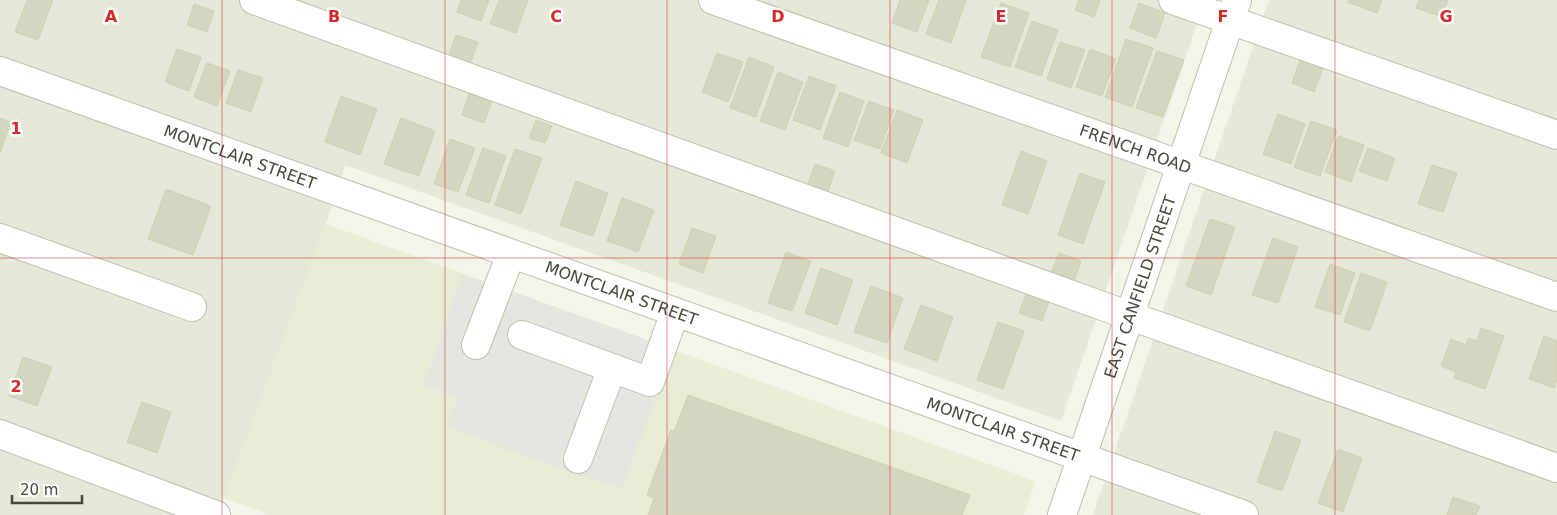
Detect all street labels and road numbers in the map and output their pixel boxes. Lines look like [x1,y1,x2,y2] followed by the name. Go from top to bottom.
[161,121,319,193] street label: MONTCLAIR STREET
[1077,121,1194,178] street label: FRENCH ROAD
[1100,193,1180,381] street label: EAST CANFIELD STREET
[543,257,700,329] street label: MONTCLAIR STREET
[924,394,1082,465] street label: MONTCLAIR STREET

